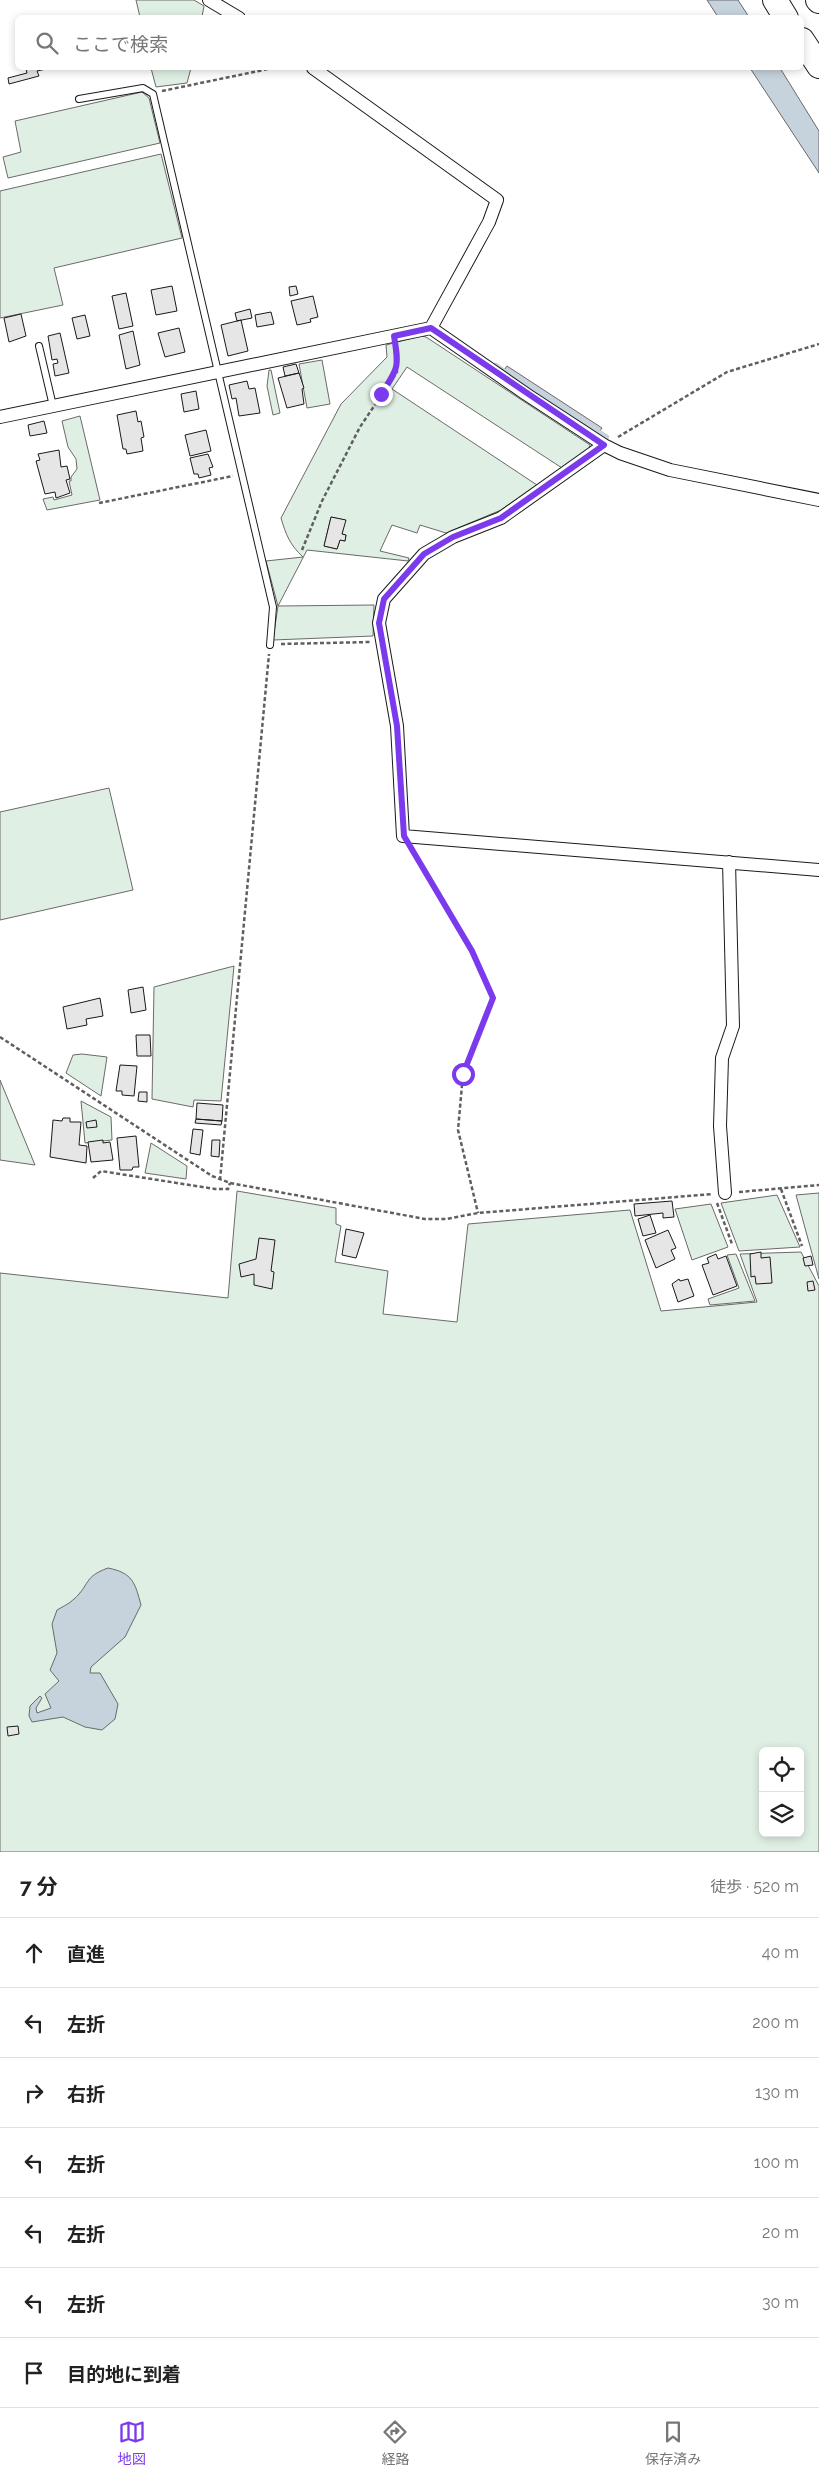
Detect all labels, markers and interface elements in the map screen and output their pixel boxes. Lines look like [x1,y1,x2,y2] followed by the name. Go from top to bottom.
[15,15,804,70] search box
[33,29,61,57] icon: search
[73,33,168,55] text: ここで検索
[370,383,393,406] route end
[452,1063,475,1086] route start
[759,1747,804,1837] map controls
[759,1747,804,1792] button: locate
[759,1792,804,1837] button: layers
[20,1874,58,1899] text: 7 分
[710,1877,799,1896] text: 徒歩 · 520 m
[20,1939,48,1967] icon: ahead
[67,1943,105,1965] text: 直進
[762,1943,799,1962] text: 40 m
[20,2009,48,2037] icon: left
[67,2013,105,2035] text: 左折
[752,2013,799,2032] text: 200 m
[20,2079,48,2107] icon: right
[67,2083,105,2105] text: 右折
[755,2083,799,2102] text: 130 m
[20,2149,48,2177] icon: left
[67,2153,105,2175] text: 左折
[754,2153,799,2172] text: 100 m
[20,2219,48,2247] icon: left
[67,2223,105,2245] text: 左折
[762,2223,799,2242] text: 20 m
[20,2289,48,2317] icon: left
[67,2293,105,2315] text: 左折
[762,2293,799,2312] text: 30 m
[20,2359,48,2387] icon: arrive
[67,2363,181,2385] text: 目的地に到着
[118,2418,146,2468] tab: 地図
[381,2418,409,2468] tab: 経路
[645,2418,701,2468] tab: 保存済み

